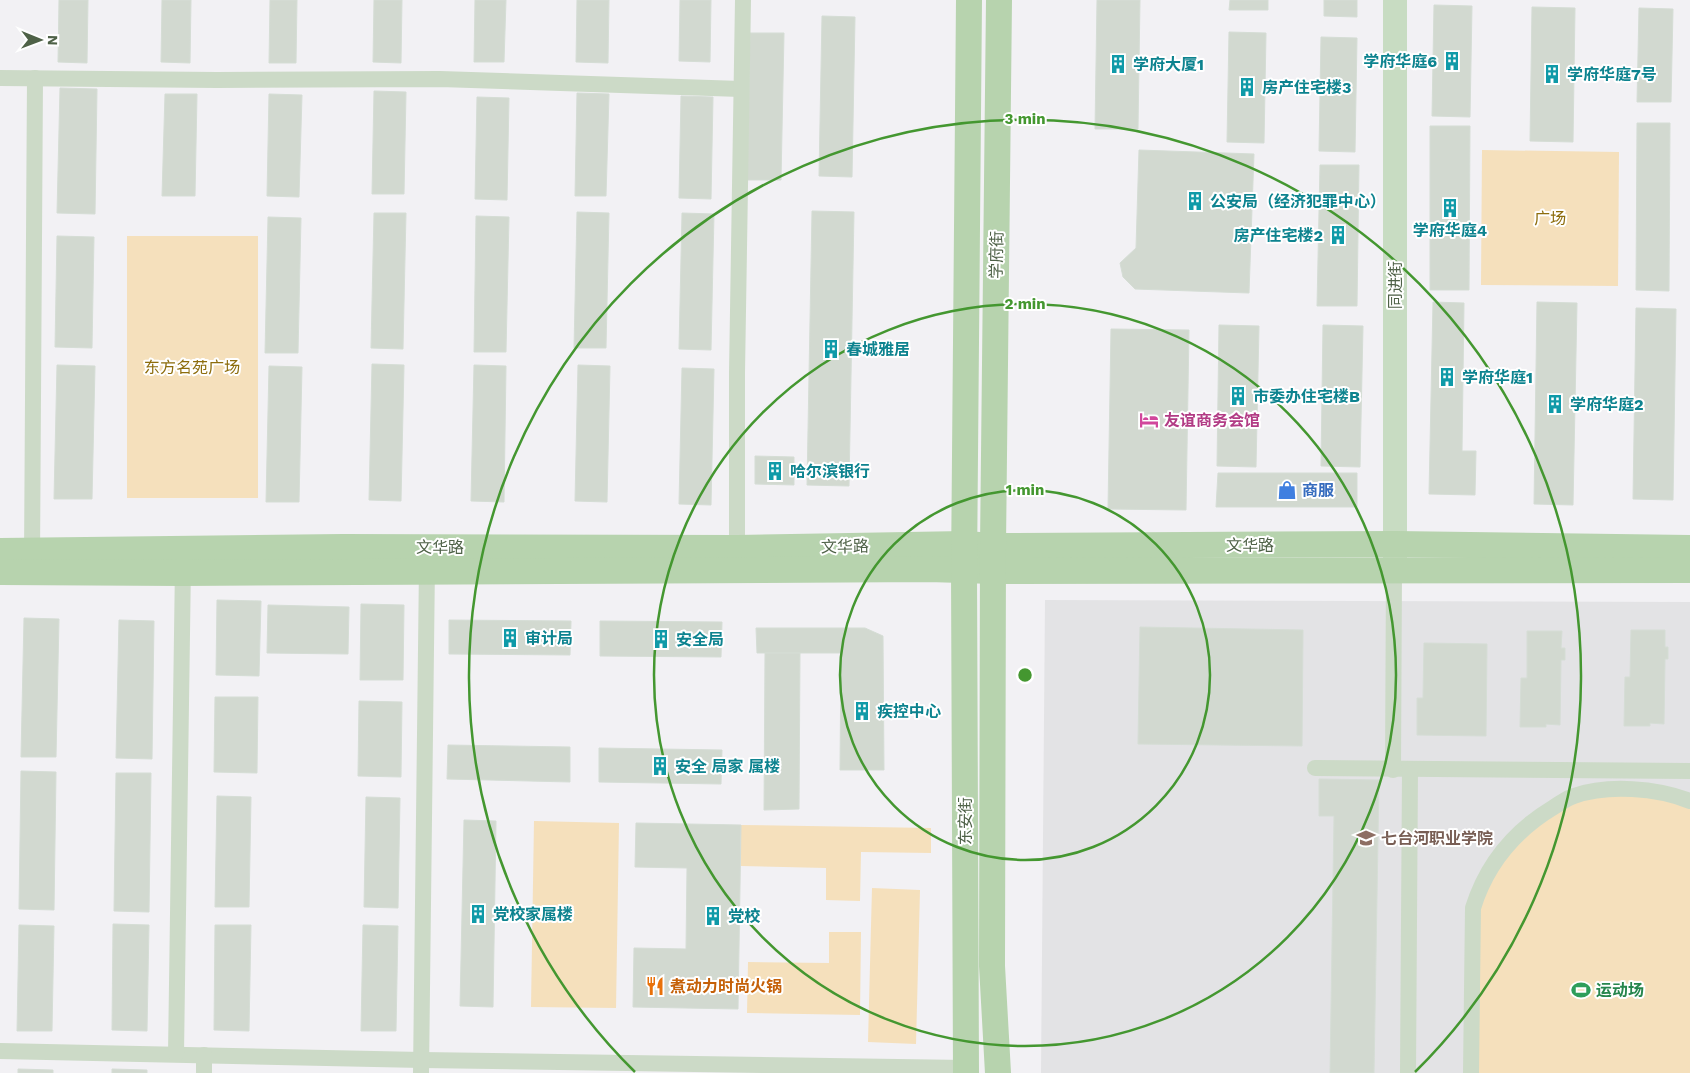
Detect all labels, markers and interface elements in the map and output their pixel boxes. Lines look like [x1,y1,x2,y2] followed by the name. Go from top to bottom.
[15,15,65,65] north arrow
[45,35,61,46] text: N
[1441,50,1463,72] building icon: 学府华庭6
[1363,52,1437,71] place label: 学府华庭6
[1107,53,1129,75] building icon: 学府大厦1
[1133,55,1204,74] place label: 学府大厦1
[1541,63,1563,85] building icon: 学府华庭7号
[1567,65,1657,84] place label: 学府华庭7号
[1236,76,1258,98] building icon: 房产住宅楼3
[1262,78,1352,97] place label: 房产住宅楼3
[1005,110,1045,128] text: 3 min
[1184,190,1206,212] building icon: 公安局（经济犯罪中心）
[1210,192,1386,211] place label: 公安局（经济犯罪中心）
[1439,197,1461,219] building icon: 学府华庭4
[1534,209,1566,228] park label: 广场
[1413,221,1487,240] place label: 学府华庭4
[1327,224,1349,246] building icon: 房产住宅楼2
[1233,226,1323,245] place label: 房产住宅楼2
[987,231,1006,279] street label: 学府街
[1386,261,1405,309] street label: 同进街
[1004,295,1046,313] text: 2 min
[820,338,842,360] building icon: 春城雅居
[846,340,910,359] place label: 春城雅居
[144,358,240,377] park label: 东方名苑广场
[1436,366,1458,388] building icon: 学府华庭1
[1462,368,1533,387] place label: 学府华庭1
[1227,385,1249,407] building icon: 市委办住宅楼B
[1253,387,1360,406] place label: 市委办住宅楼B
[1544,393,1566,415] building icon: 学府华庭2
[1570,395,1644,414] place label: 学府华庭2
[1138,409,1160,431] hotel icon: 友谊商务会馆
[1164,411,1260,430] place label: 友谊商务会馆
[764,460,786,482] building icon: 哈尔滨银行
[790,462,870,481] place label: 哈尔滨银行
[1276,479,1298,501] shop icon: 商服
[1006,481,1044,499] text: 1 min
[1302,481,1334,500] place label: 商服
[1226,536,1274,555] street label: 文华路
[821,537,869,556] street label: 文华路
[416,538,464,557] street label: 文华路
[499,627,521,649] building icon: 审计局
[650,628,672,650] building icon: 安全局
[525,629,573,648] place label: 审计局
[676,630,724,649] place label: 安全局
[1016,666,1034,684] centre of rings
[851,700,873,722] building icon: 疾控中心
[877,702,941,721] place label: 疾控中心
[649,755,671,777] building icon: 安全 局家 属楼
[675,757,780,776] place label: 安全 局家 属楼
[956,797,975,845] street label: 东安街
[1355,827,1377,849] school or university icon: 七台河职业学院
[1381,829,1493,848] place label: 七台河职业学院
[467,903,489,925] building icon: 党校家属楼
[493,905,573,924] place label: 党校家属楼
[702,905,724,927] building icon: 党校
[728,907,761,926] place label: 党校
[644,975,666,997] restaurant icon: 煮动力时尚火锅
[670,977,782,996] place label: 煮动力时尚火锅
[1570,979,1592,1001] sports icon: 运动场
[1596,981,1644,1000] place label: 运动场

